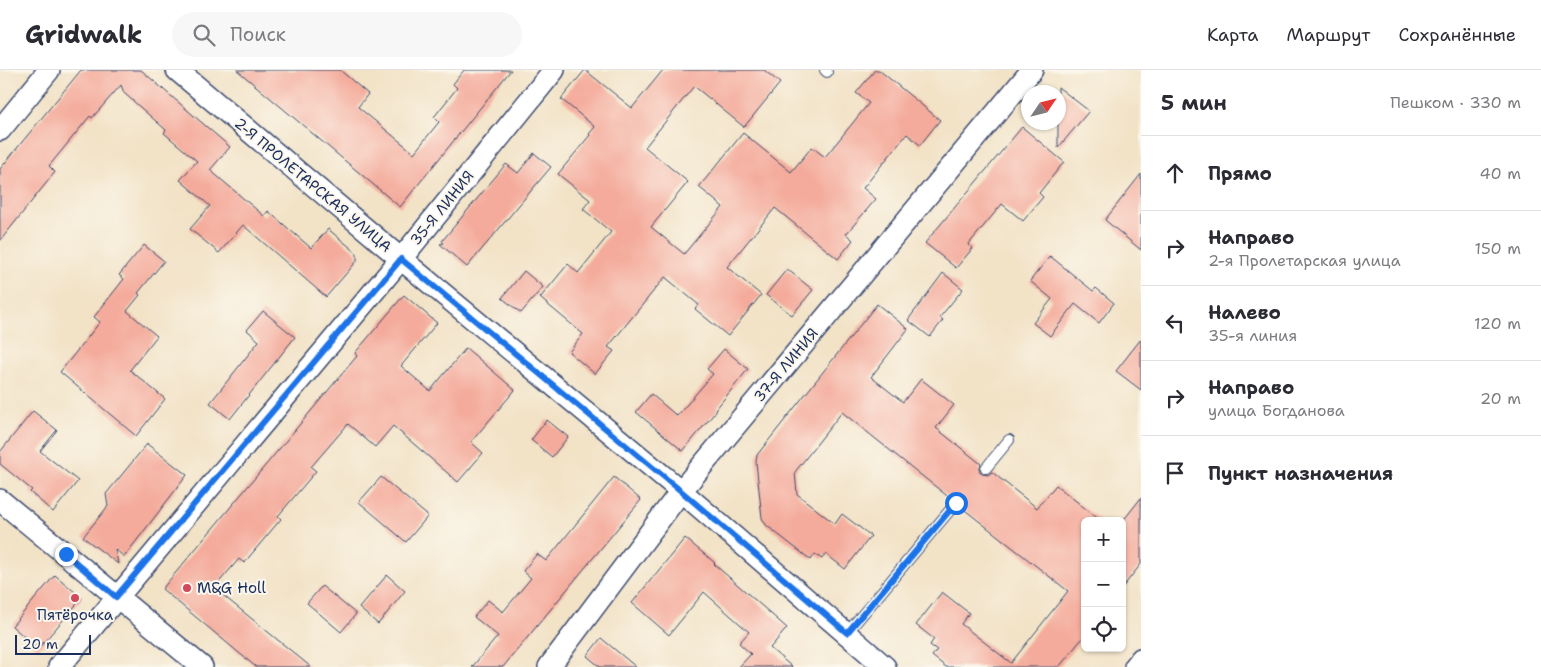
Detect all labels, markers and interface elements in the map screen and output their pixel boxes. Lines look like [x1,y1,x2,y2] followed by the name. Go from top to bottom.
[172,12,522,57] search box
[25,19,142,51] text: Gridwalk
[190,21,218,49] icon: search
[230,22,286,47] text: Поиск
[1207,23,1258,47] text: Карта
[1286,23,1370,47] text: Маршрут
[1398,23,1516,47] text: Сохранённые
[1021,85,1066,130] north arrow
[1161,89,1227,117] text: 5 мин
[1390,92,1521,113] text: Пешком · 330 m
[230,113,396,257] street label: 2-Я ПРОЛЕТАРСКАЯ УЛИЦА
[1161,159,1189,187] icon: ahead
[1208,161,1272,186] text: Прямо
[1479,163,1521,184] text: 40 m
[406,166,478,250] street label: 35-Я ЛИНИЯ
[1208,225,1294,250] text: Направо
[1161,234,1189,262] icon: right
[1474,238,1521,259] text: 150 m
[1208,250,1401,271] text: 2-я Пролетарская улица
[1208,300,1281,325] text: Налево
[1161,309,1189,337] icon: left
[1474,313,1521,334] text: 120 m
[749,324,823,406] street label: 37-Я ЛИНИЯ
[1208,325,1297,346] text: 35-я линия
[1208,375,1294,400] text: Направо
[1161,384,1189,412] icon: right
[1480,388,1521,409] text: 20 m
[1208,400,1345,421] text: улица Богданова
[1161,459,1189,487] icon: arrive
[1208,461,1393,486] text: Пункт назначения
[945,492,968,515] route start
[1081,517,1126,652] map controls
[1081,517,1126,562] button: +
[55,543,78,566] route end
[1081,562,1126,607] button: −
[197,578,267,598] place label: M&G Holl
[181,582,193,594] marker: M&G Holl
[69,592,81,604] marker: Пятёрочка
[37,605,114,625] place label: Пятёрочка
[1081,607,1126,652] button: locate
[15,632,91,655] scale bar
[22,635,58,653] text: 20 m

